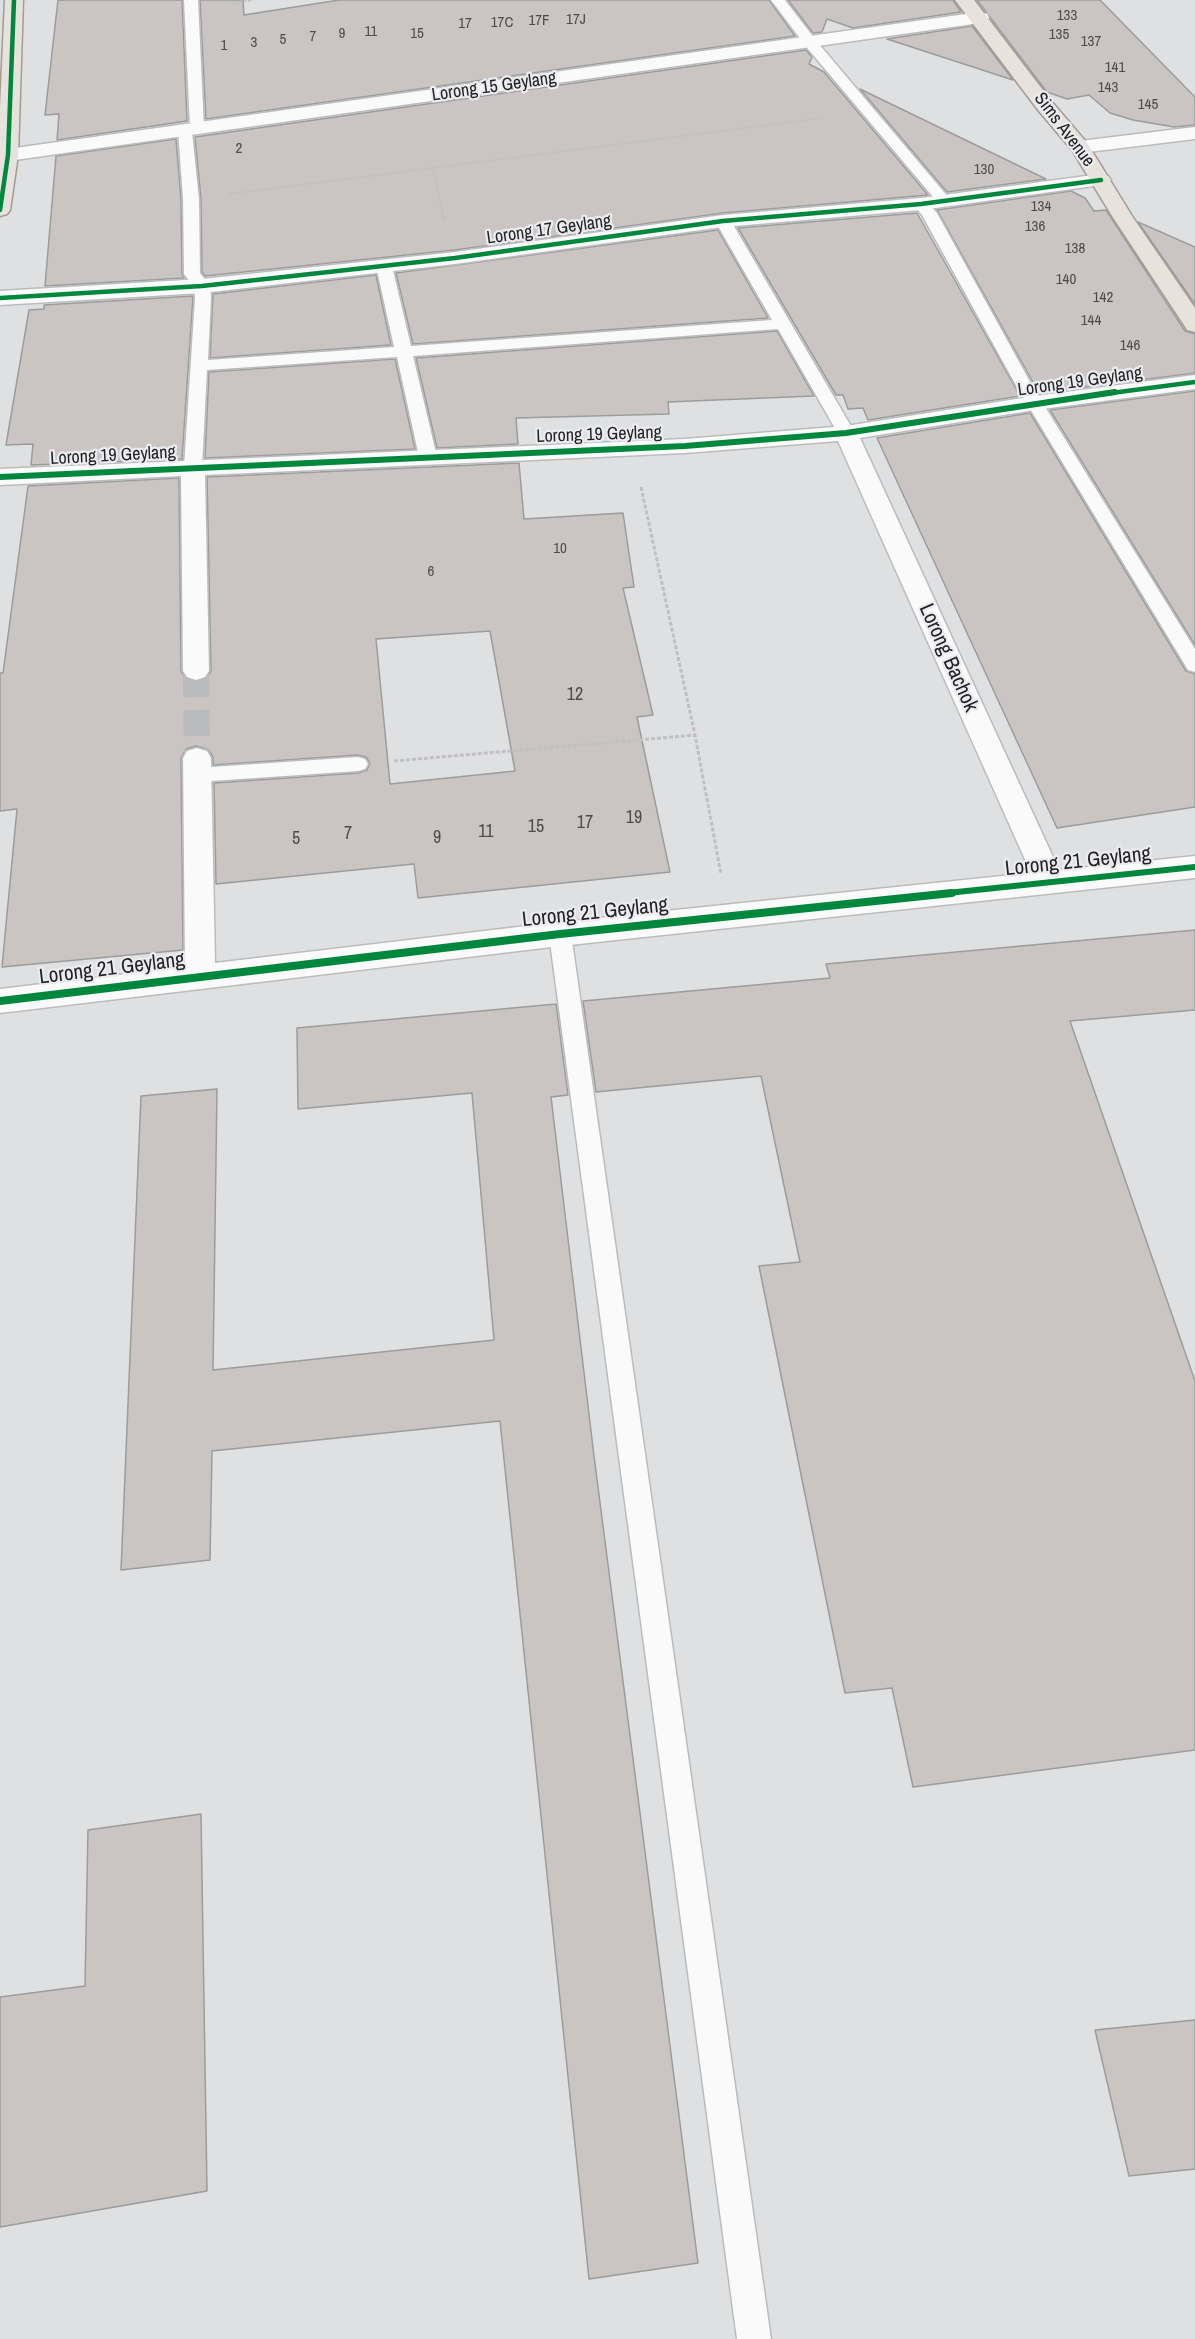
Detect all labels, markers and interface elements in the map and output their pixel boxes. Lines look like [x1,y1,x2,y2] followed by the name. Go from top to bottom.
[1057,7,1077,25] house number: 133
[566,11,586,29] house number: 17J
[528,12,550,30] house number: 17F
[491,14,513,32] house number: 17C
[458,15,472,33] house number: 17
[365,23,377,41] house number: 11
[339,25,345,43] house number: 9
[410,25,424,43] house number: 15
[1049,26,1069,44] house number: 135
[310,28,316,46] house number: 7
[280,31,286,49] house number: 5
[1081,33,1101,51] house number: 137
[251,34,257,52] house number: 3
[221,37,227,55] house number: 1
[1105,59,1125,77] house number: 141
[430,68,558,106] street label: Lorong 15 Geylang
[1098,79,1118,97] house number: 143
[1029,89,1099,171] street label: Sims Avenue
[1138,96,1158,114] house number: 145
[236,140,242,158] house number: 2
[974,161,994,179] house number: 130
[1031,198,1051,216] house number: 134
[485,211,613,249] street label: Lorong 17 Geylang
[1025,218,1045,236] house number: 136
[1065,240,1085,258] house number: 138
[1056,271,1076,289] house number: 140
[1093,289,1113,307] house number: 142
[1081,312,1101,330] house number: 144
[1120,337,1140,355] house number: 146
[1016,363,1144,401] street label: Lorong 19 Geylang
[536,422,662,448] street label: Lorong 19 Geylang
[50,442,176,470] street label: Lorong 19 Geylang
[553,540,567,558] house number: 10
[428,563,434,581] house number: 6
[913,600,983,716] street label: Lorong Bachok
[567,684,583,706] house number: 12
[626,807,642,829] house number: 19
[577,812,593,834] house number: 17
[528,816,544,838] house number: 15
[478,821,494,843] house number: 11
[344,823,352,845] house number: 7
[433,827,441,849] house number: 9
[292,828,300,850] house number: 5
[1004,842,1152,882] street label: Lorong 21 Geylang
[521,893,669,933] street label: Lorong 21 Geylang
[38,948,186,990] street label: Lorong 21 Geylang

